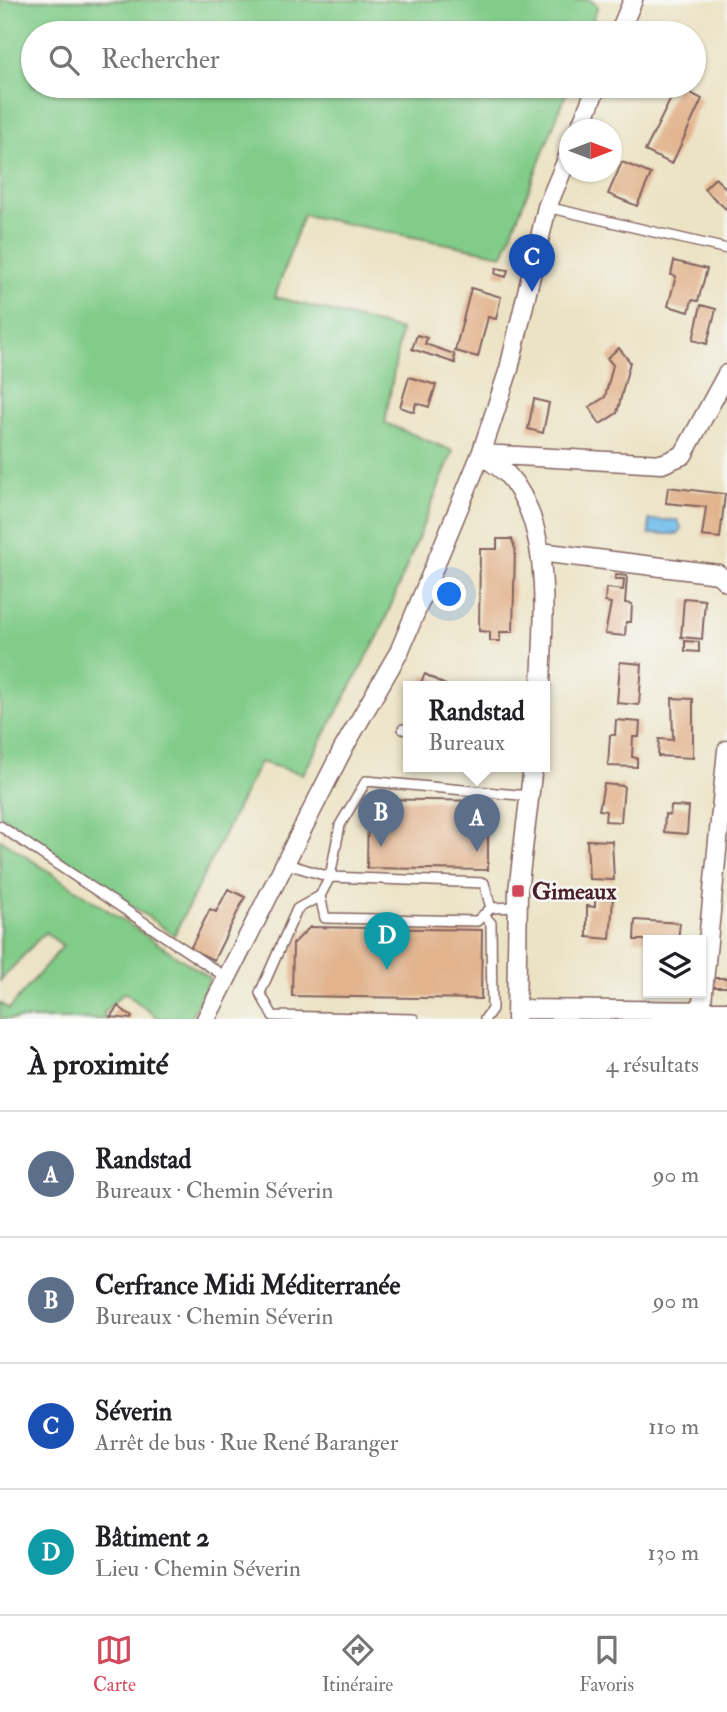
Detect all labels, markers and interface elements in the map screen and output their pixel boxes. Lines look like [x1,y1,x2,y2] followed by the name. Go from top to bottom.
[21,21,706,98] search box
[45,41,83,79] icon: search
[101,44,220,76] text: Rechercher
[559,119,622,182] north arrow
[509,234,555,292] pin: C
[432,577,466,611] your location
[403,681,550,772] popup
[428,696,525,728] text: Randstad
[428,728,505,757] text: Bureaux
[358,789,404,847] pin: B
[454,794,500,852] pin: A
[532,877,617,906] place label: Gimeaux
[510,883,526,899] marker: Gimeaux
[364,912,410,970] pin: D
[643,935,706,998] map controls
[643,935,706,998] button: layers
[28,1046,168,1083] text: À proximité
[606,1050,699,1079] text: 4 résultats
[95,1144,191,1176] text: Randstad
[44,1160,58,1189] text: A
[653,1160,699,1189] text: 90 m
[95,1176,333,1205] text: Bureaux · Chemin Séverin
[95,1270,400,1302] text: Cerfrance Midi Méditerranée
[43,1286,59,1315] text: B
[653,1286,699,1315] text: 90 m
[95,1302,333,1331] text: Bureaux · Chemin Séverin
[95,1396,172,1428] text: Séverin
[43,1412,59,1441] text: C
[648,1412,699,1441] text: 110 m
[95,1428,398,1457] text: Arrêt de bus · Rue René Baranger
[95,1522,209,1554] text: Bâtiment 2
[42,1538,60,1567] text: D
[647,1538,699,1567] text: 130 m
[95,1554,301,1583] text: Lieu · Chemin Séverin
[93,1631,136,1697] tab: Carte
[322,1631,393,1697] tab: Itinéraire
[579,1631,634,1697] tab: Favoris

